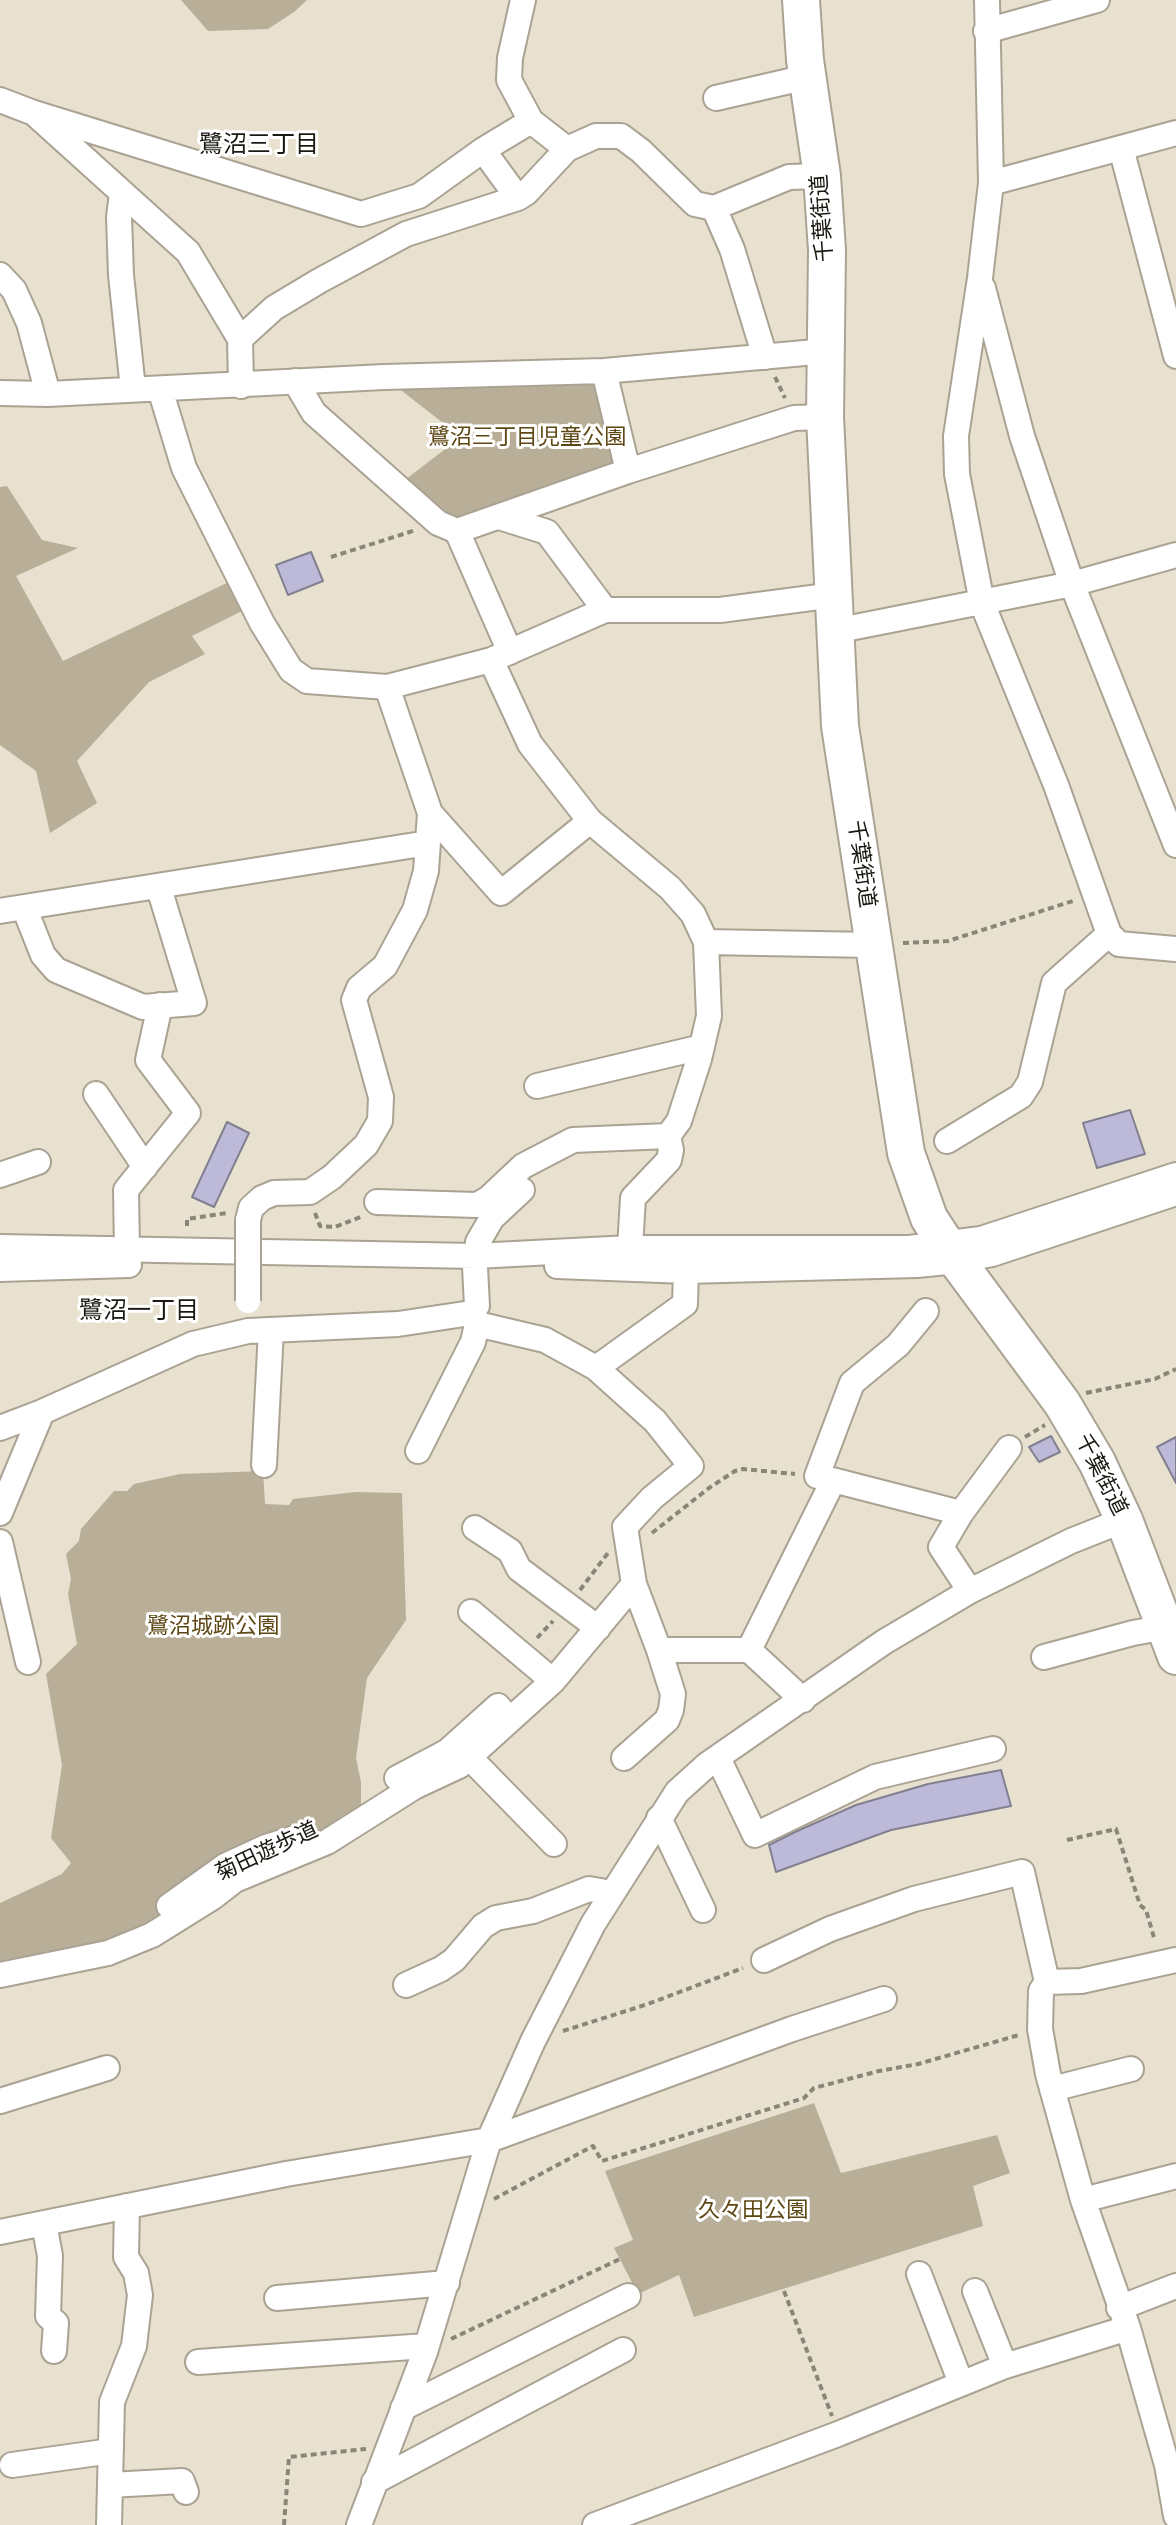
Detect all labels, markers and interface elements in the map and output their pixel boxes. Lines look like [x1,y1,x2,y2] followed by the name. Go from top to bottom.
[199,131,319,159] district label: 鷺沼三丁目
[807,173,839,263] street label: 千葉街道
[428,425,626,451] park label: 鷺沼三丁目児童公園
[842,819,880,909] street label: 千葉街道
[79,1297,199,1325] district label: 鷺沼一丁目
[1069,1430,1133,1520] street label: 千葉街道
[147,1614,279,1640] park label: 鷺沼城跡公園
[212,1817,322,1887] street label: 菊田遊歩道
[698,2198,808,2224] park label: 久々田公園

